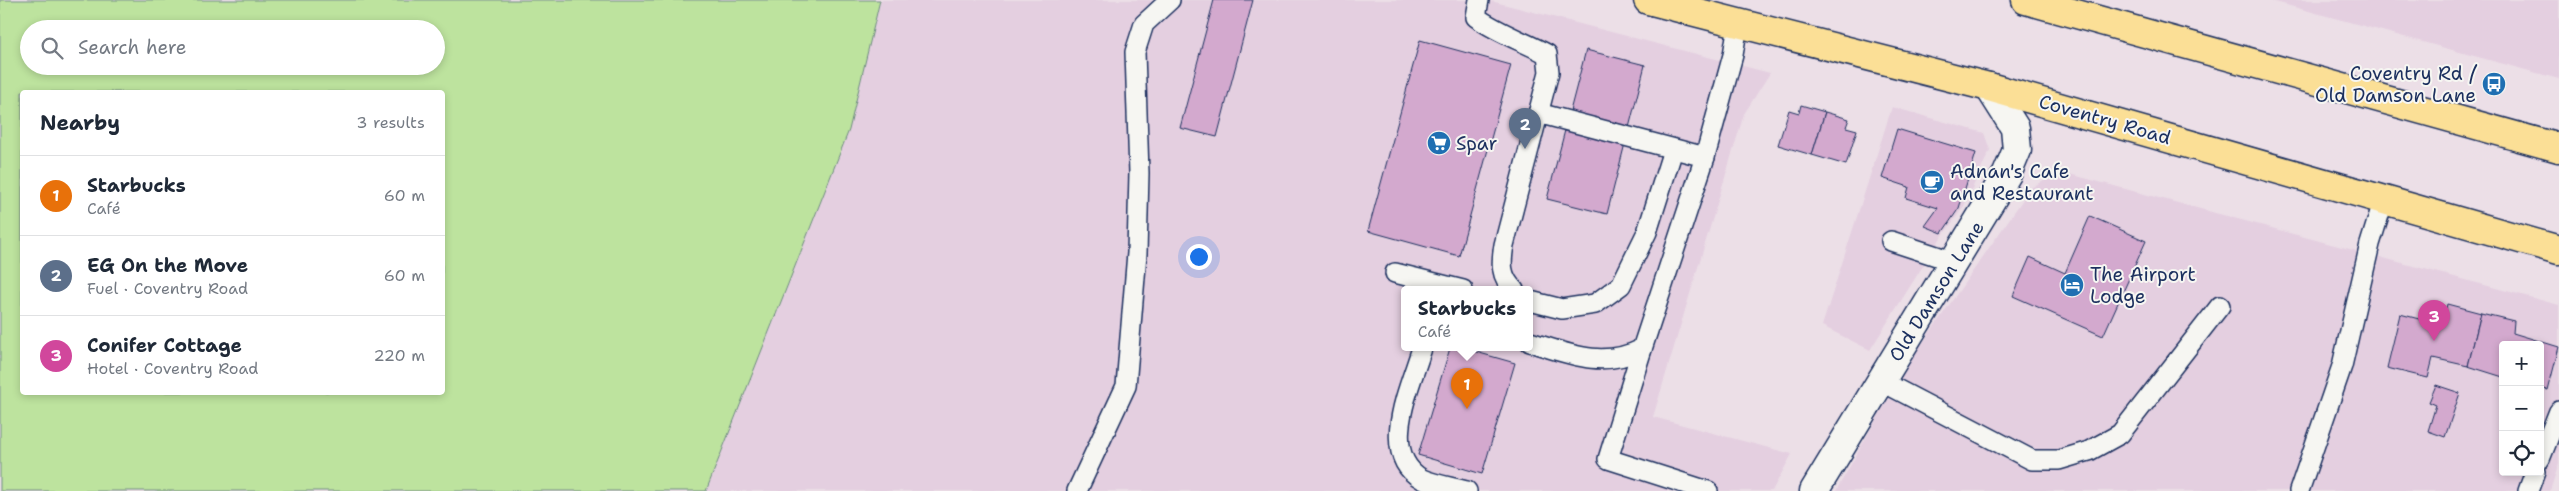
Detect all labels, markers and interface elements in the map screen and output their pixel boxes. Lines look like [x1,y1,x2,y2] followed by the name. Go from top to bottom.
[20,20,445,75] search box
[38,34,66,62] icon: search
[78,35,187,60] text: Search here
[2315,61,2478,108] place label: Coventry Rd / Old Damson Lane
[2481,71,2507,97] bus stop icon: Coventry Rd / Old Damson Lane
[2036,89,2174,150] street label: Coventry Road
[1509,108,1541,149] pin: 2
[40,109,120,137] text: Nearby
[356,112,425,133] text: 3 results
[1426,130,1452,156] supermarket icon: Spar
[1456,131,1497,156] place label: Spar
[1950,159,2094,206] place label: Adnan's Cafe and Restaurant
[1919,169,1945,195] cafe icon: Adnan's Cafe and Restaurant
[87,173,186,198] text: Starbucks
[52,185,60,206] text: 1
[384,185,425,206] text: 60 m
[87,198,121,219] text: Café
[1883,216,1990,366] street label: Old Damson Lane
[1186,244,1212,270] your location
[87,253,248,278] text: EG On the Move
[2090,262,2196,309] place label: The Airport Lodge
[50,265,62,286] text: 2
[384,265,425,286] text: 60 m
[2059,272,2085,298] hotel icon: The Airport Lodge
[87,278,248,299] text: Fuel · Coventry Road
[1401,286,1533,351] popup
[1418,296,1516,321] text: Starbucks
[2418,300,2450,341] pin: 3
[1418,321,1451,342] text: Café
[87,333,242,358] text: Conifer Cottage
[2499,341,2544,476] map controls
[2499,341,2544,386] button: +
[50,345,62,366] text: 3
[373,345,425,366] text: 220 m
[87,358,258,379] text: Hotel · Coventry Road
[1451,368,1483,409] pin: 1
[2499,386,2544,431] button: −
[2499,431,2544,476] button: locate

